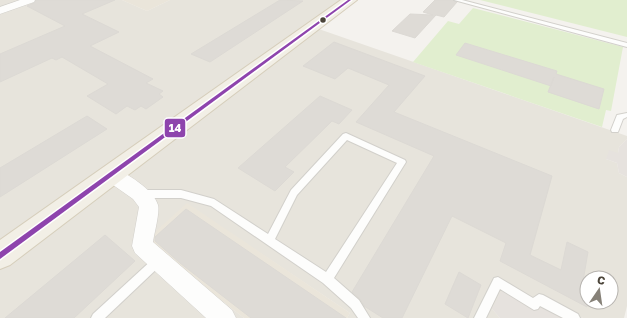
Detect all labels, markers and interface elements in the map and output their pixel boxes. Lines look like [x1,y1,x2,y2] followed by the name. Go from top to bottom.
[318,15,328,25] unlabelled marker
[164,118,186,138] line badge: 14
[169,121,181,134] text: 14
[579,270,619,310] north arrow
[596,273,607,287] text: С

